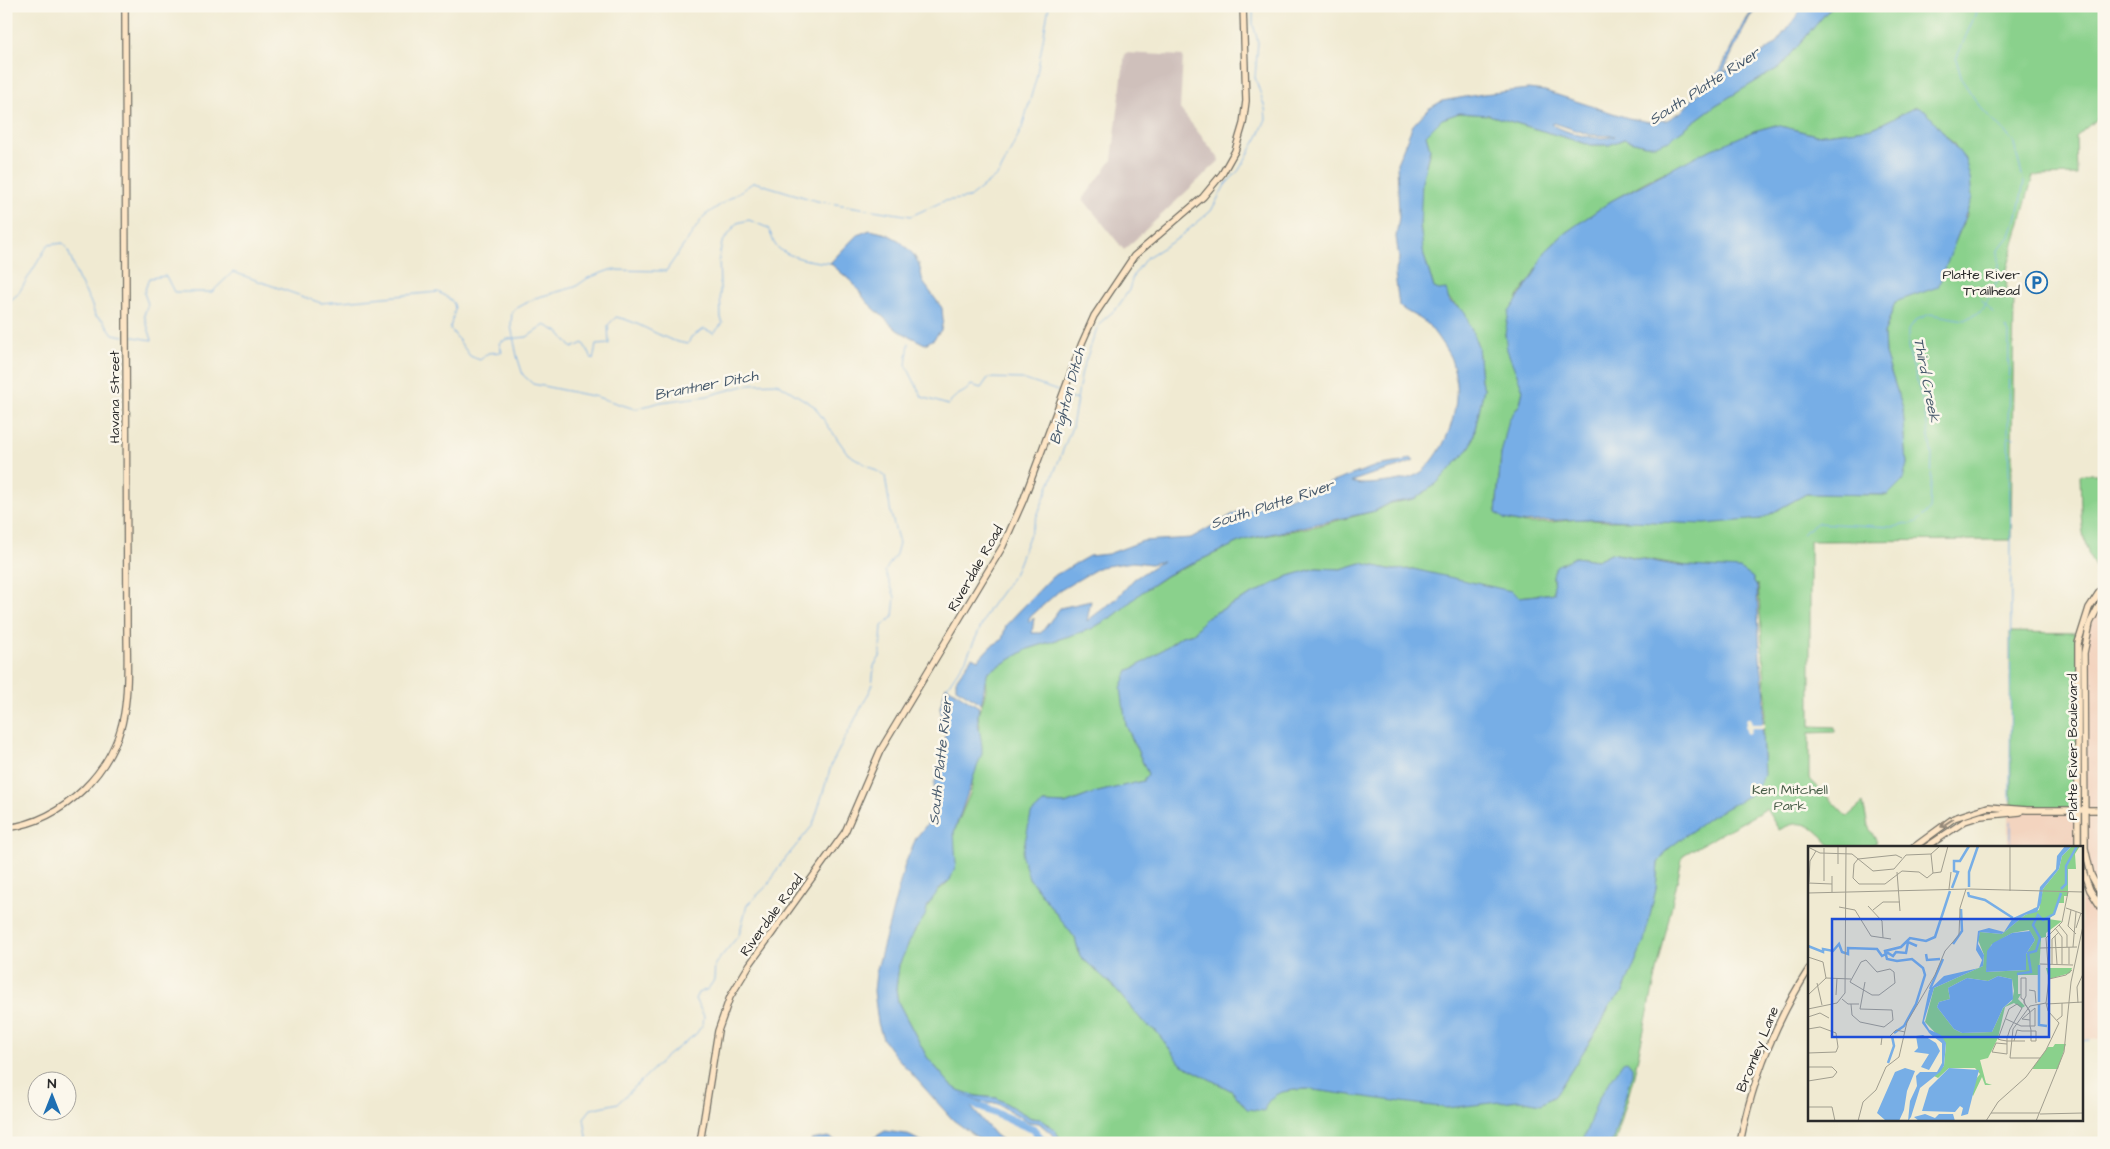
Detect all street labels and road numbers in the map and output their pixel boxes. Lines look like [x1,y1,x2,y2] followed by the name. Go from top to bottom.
[105,350,125,443] street label: Havana Street
[943,522,1009,615] street label: Riverdale Road
[2063,673,2083,821] street label: Platte River Boulevard
[735,871,808,961] street label: Riverdale Road
[1732,1003,1784,1095] street label: Bromley Lane

